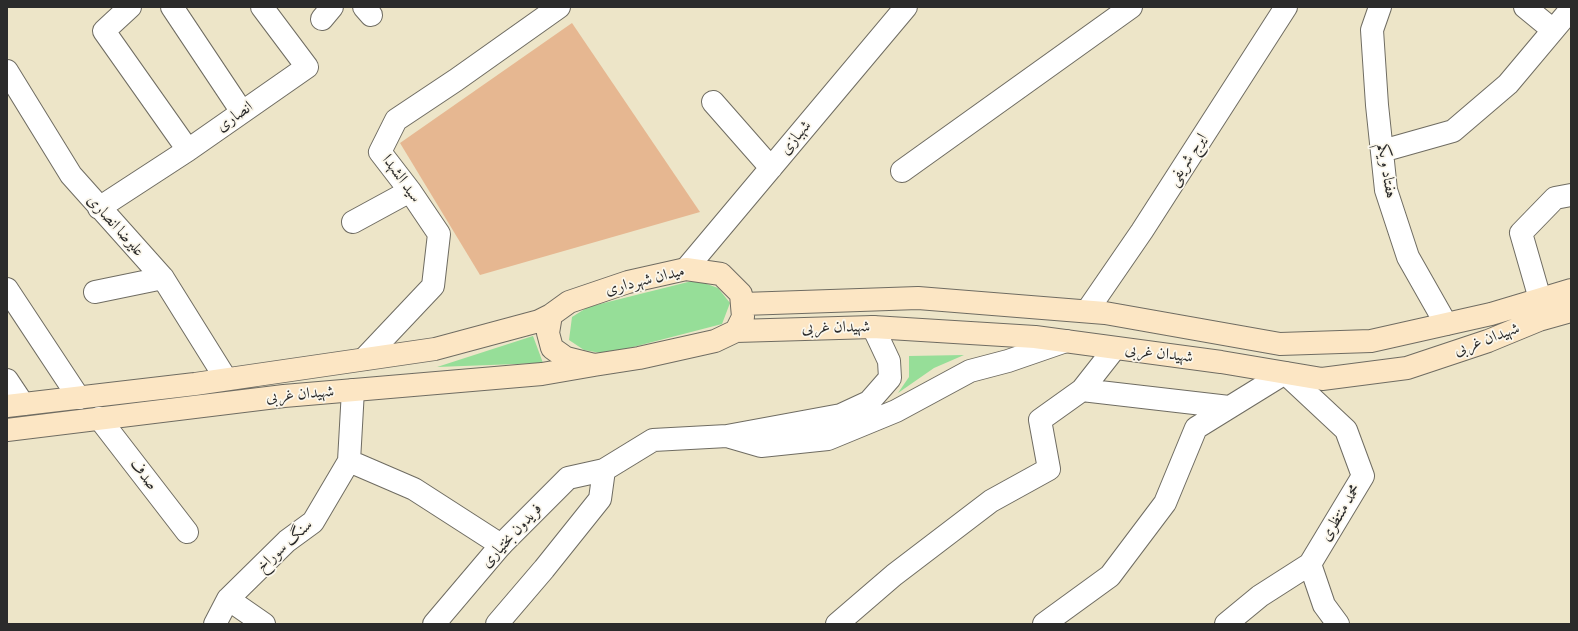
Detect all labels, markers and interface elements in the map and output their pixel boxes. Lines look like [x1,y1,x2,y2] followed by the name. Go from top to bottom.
[213,98,257,136] street label: انصاری
[776,117,816,159] street label: شهبازی
[1164,130,1212,190] street label: ایرج شریفی
[1372,142,1400,200] street label: هفتاد و یکم
[377,151,425,207] street label: سید الشهدا
[82,191,148,261] street label: علیرضا انصاری
[603,262,687,300] street label: میدان شهرداری
[802,318,870,338] street label: شهیدان غربی
[1451,319,1523,361] street label: شهیدان غربی
[1124,340,1194,368] street label: شهیدان غربی
[265,382,335,408] street label: شهیدان غربی
[125,456,161,494] street label: صدف
[1317,481,1365,545] street label: محمد منتظری
[477,500,547,572] street label: فریدون بختیاری
[253,516,317,576] street label: سنگ سوراخ

